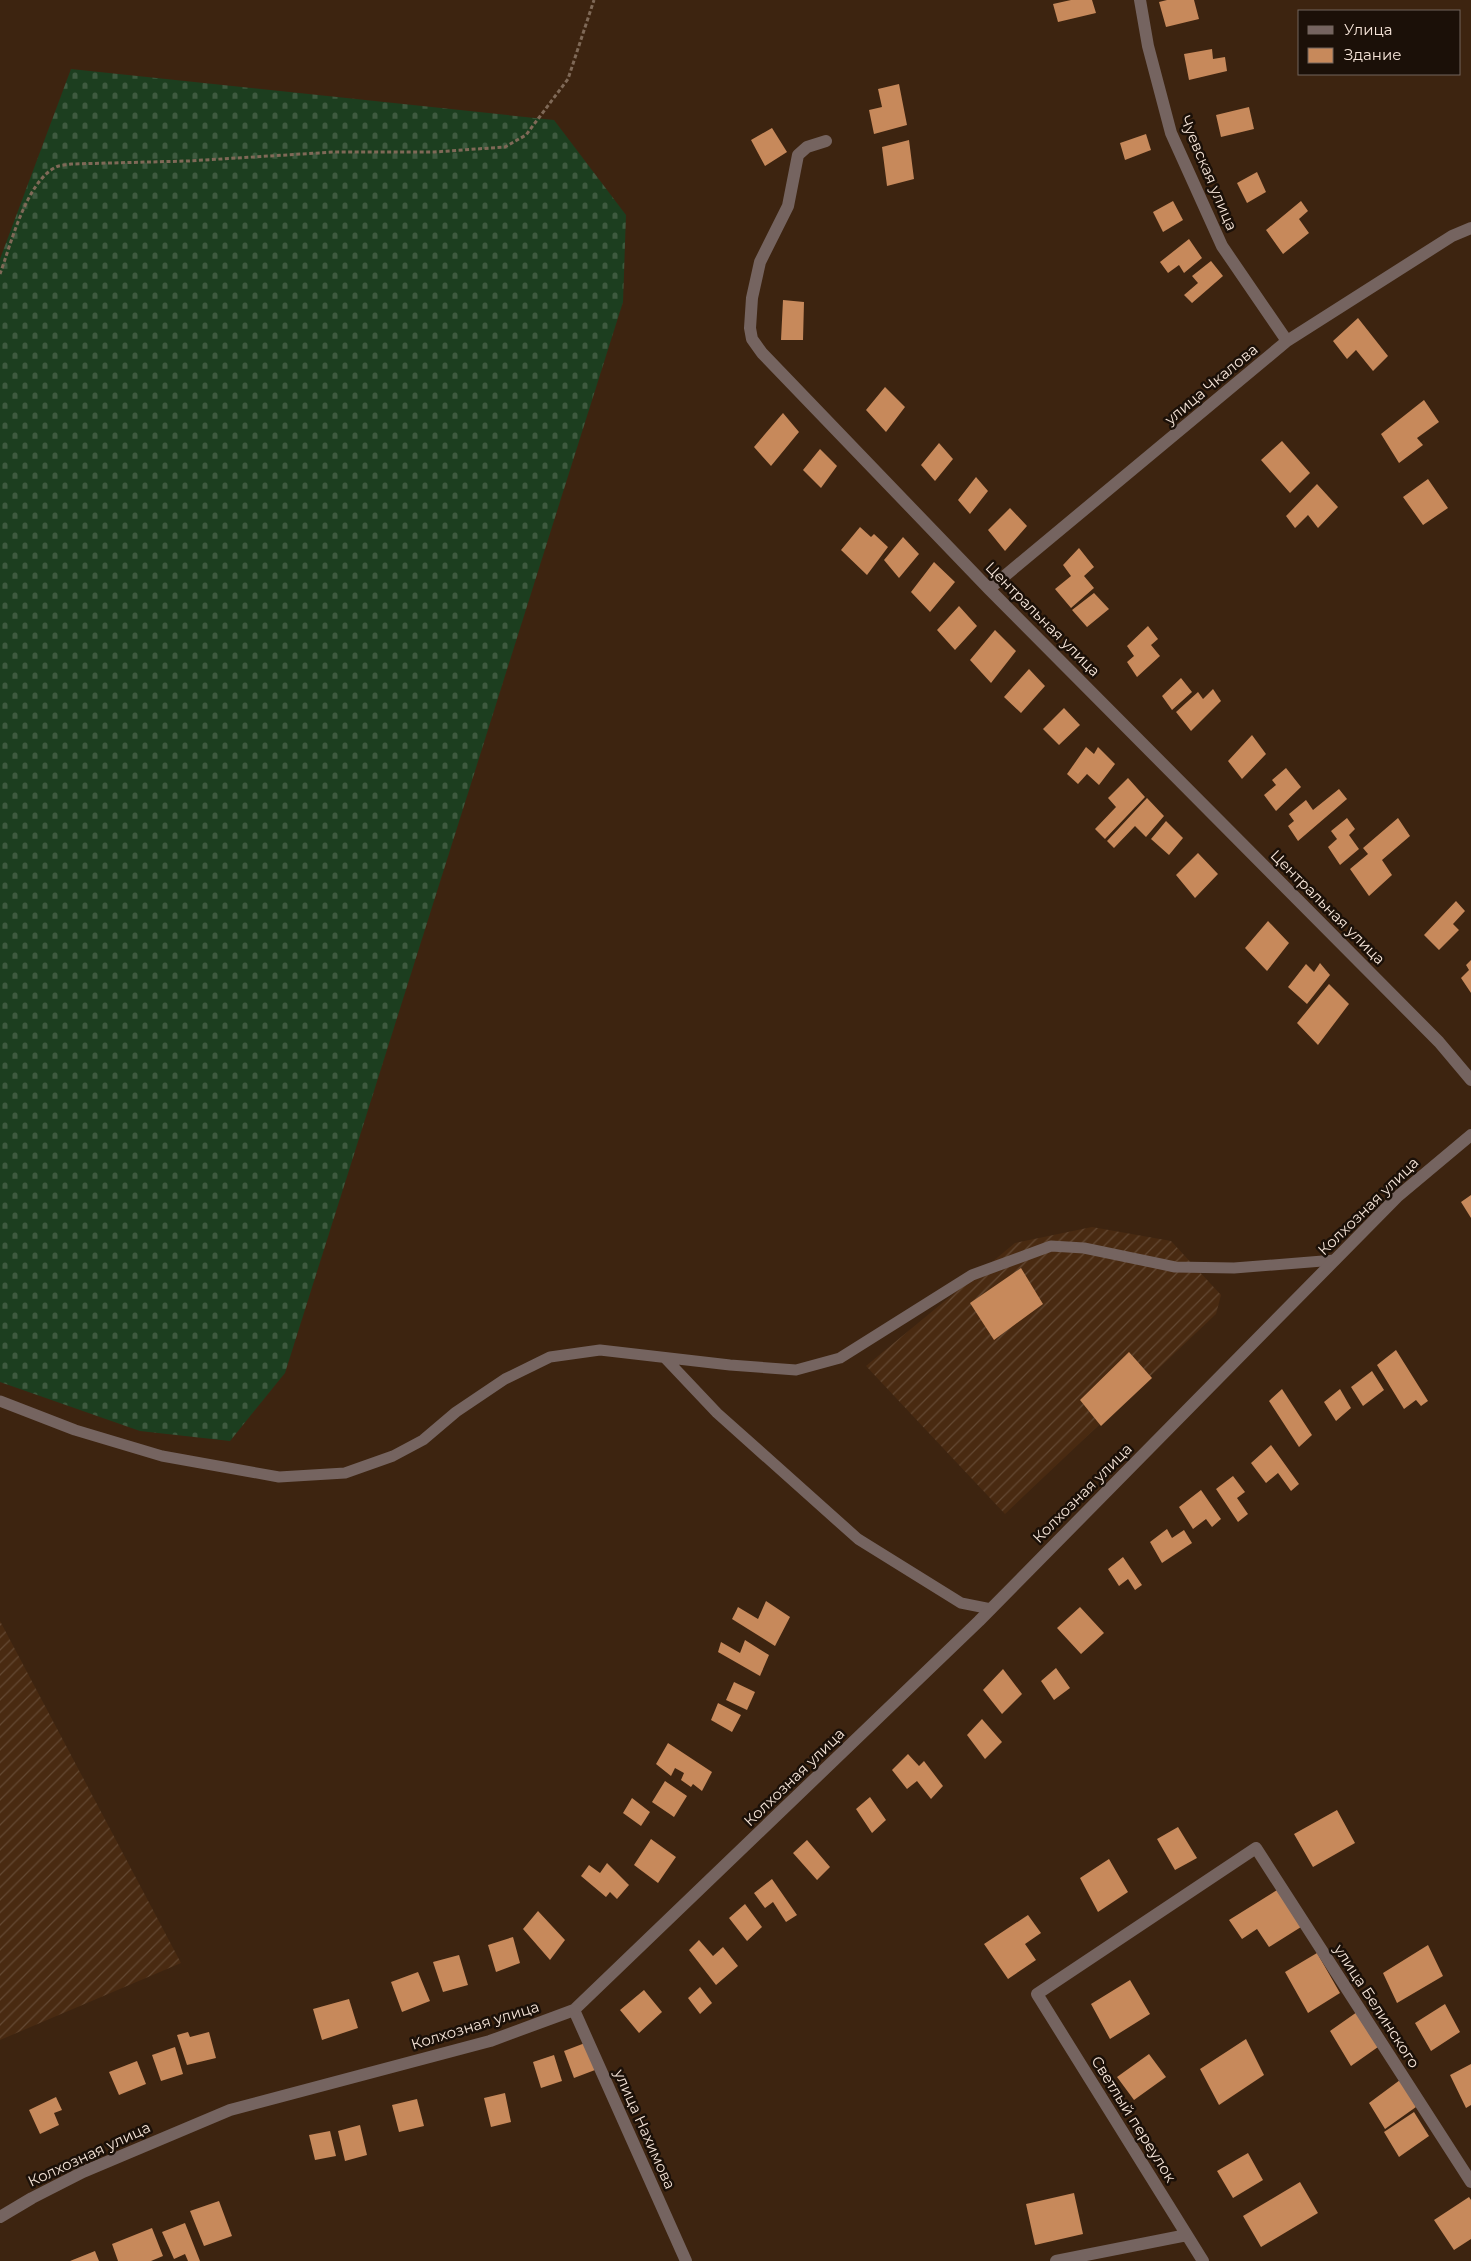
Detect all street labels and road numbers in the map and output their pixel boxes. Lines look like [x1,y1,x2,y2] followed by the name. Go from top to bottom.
[1176,113,1242,233] street label: Чуевская улица
[1160,340,1261,429] street label: улица Чкалова
[982,558,1104,680] street label: Центральная улица
[1267,846,1389,968] street label: Центральная улица
[1314,1153,1422,1259] street label: Колхозная улица
[1028,1439,1136,1547] street label: Колхозная улица
[740,1724,848,1830] street label: Колхозная улица
[1329,1940,1424,2071] street label: улица Белинского
[409,1996,541,2054] street label: Колхозная улица
[1087,2052,1181,2186] street label: Светлый переулок
[610,2065,680,2192] street label: улица Нахимова
[25,2117,153,2191] street label: Колхозная улица

